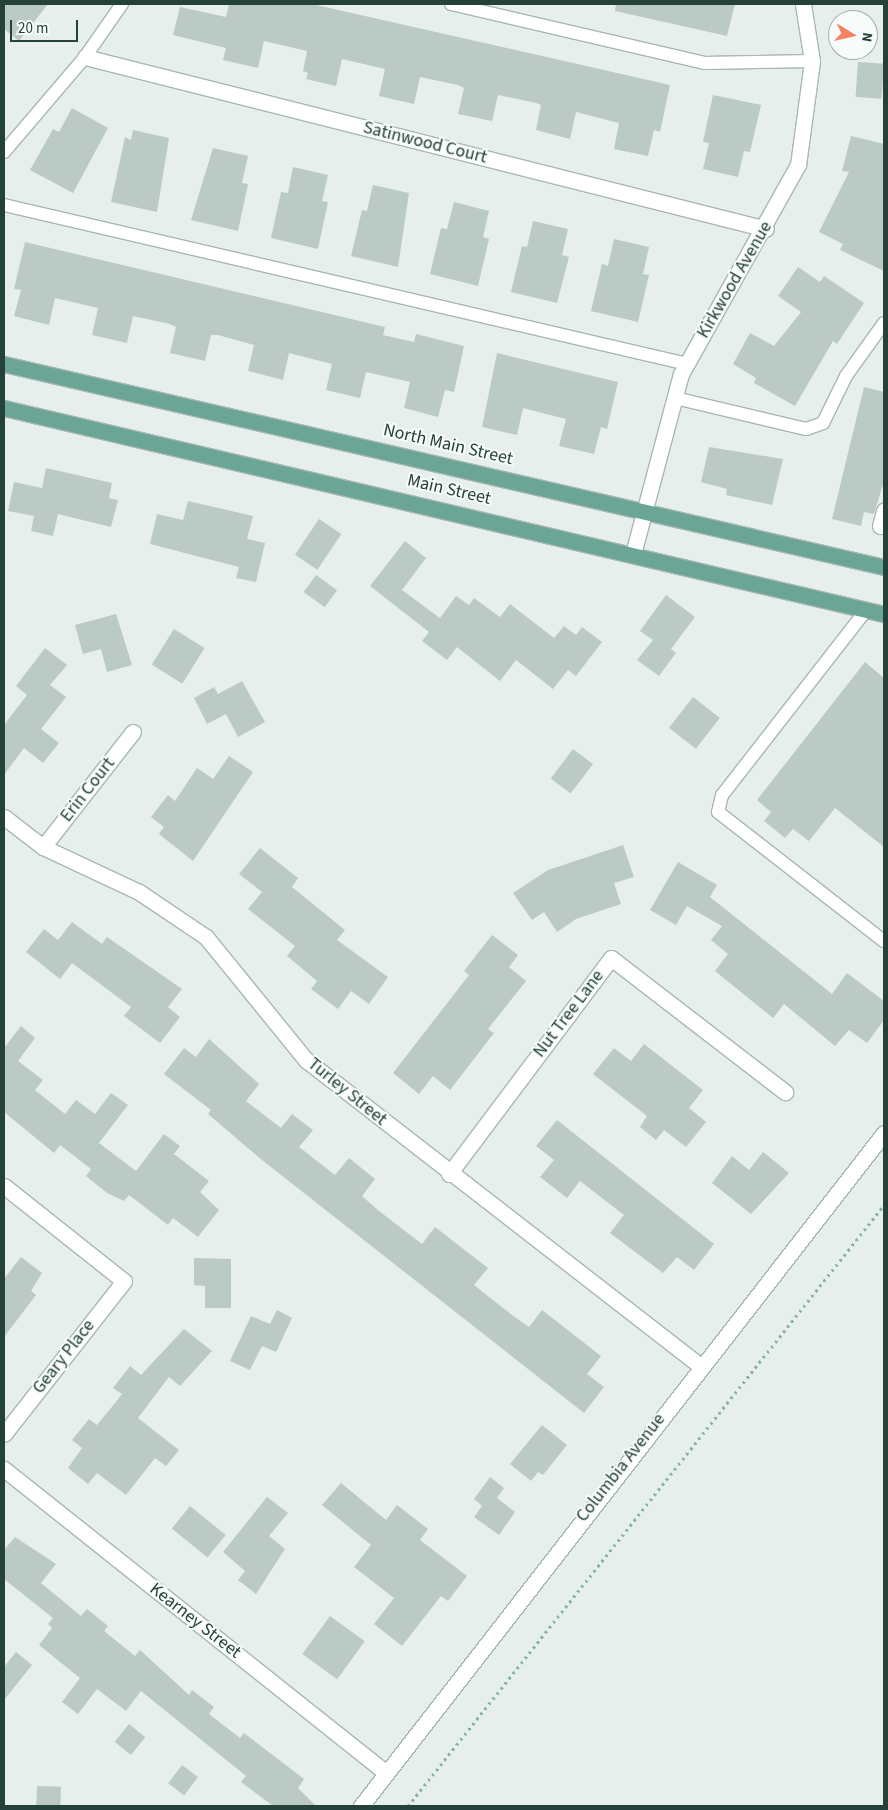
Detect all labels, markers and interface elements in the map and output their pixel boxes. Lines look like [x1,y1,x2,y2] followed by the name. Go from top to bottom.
[12,10,80,42] scale bar
[828,10,878,60] north arrow
[18,18,48,39] text: 20 m
[856,31,877,43] text: N
[361,117,489,169] street label: Satinwood Court
[693,218,777,342] street label: Kirkwood Avenue
[381,420,515,470] street label: North Main Street
[405,470,493,510] street label: Main Street
[56,754,120,826] street label: Erin Court
[529,966,609,1062] street label: Nut Tree Lane
[303,1054,391,1130] street label: Turley Street
[28,1316,100,1398] street label: Geary Place
[572,1409,670,1527] street label: Columbia Avenue
[145,1579,245,1663] street label: Kearney Street

